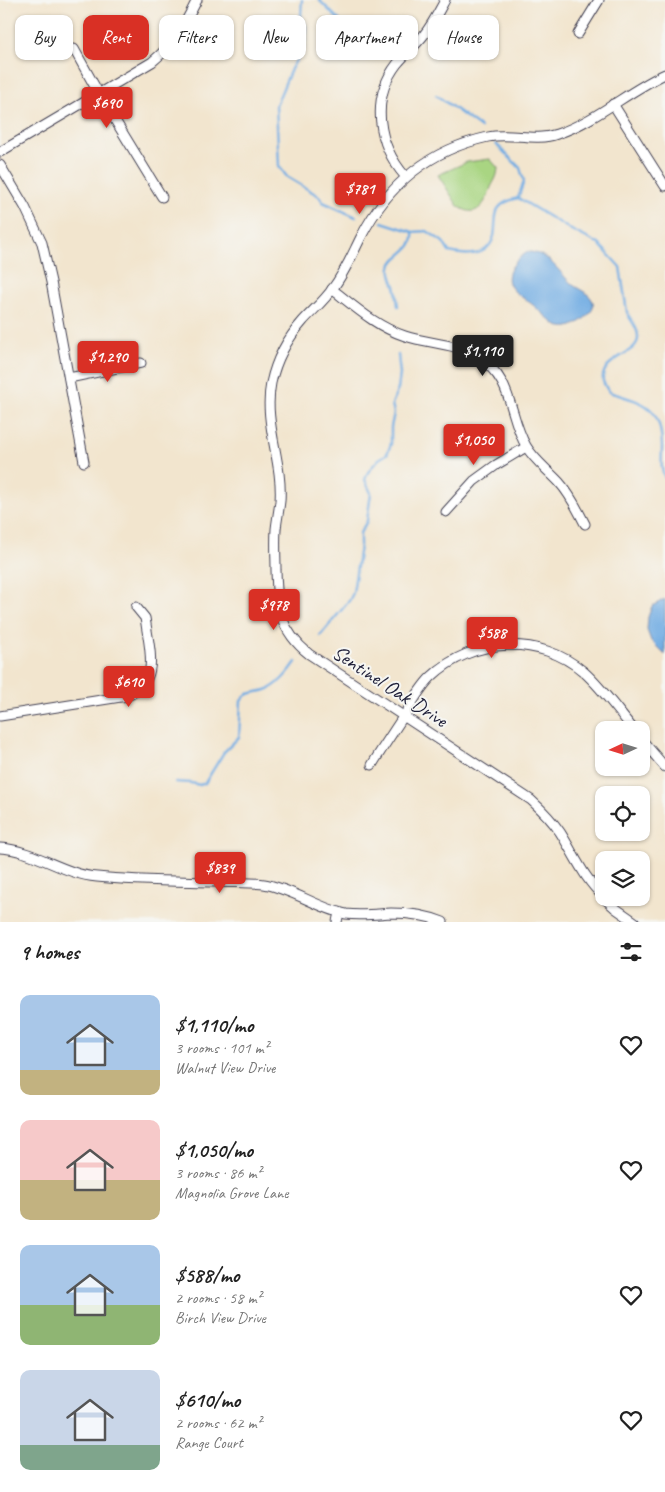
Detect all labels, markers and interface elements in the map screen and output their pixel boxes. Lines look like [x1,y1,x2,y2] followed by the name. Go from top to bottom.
[15,15,73,60] chip: Buy
[83,15,149,60] chip: Rent
[159,15,234,60] chip: Filters
[244,15,306,60] chip: New
[316,15,418,60] chip: Apartment
[428,15,499,60] chip: House
[77,86,137,129] pin: $690
[93,93,121,113] text: $690
[330,172,390,215] pin: $781
[346,179,374,199] text: $781
[442,334,524,377] pin: $1,110
[67,340,149,383] pin: $1,290
[463,341,503,361] text: $1,110
[89,347,127,367] text: $1,290
[433,424,515,466] pin: $1,050
[455,430,493,450] text: $1,050
[244,588,304,631] pin: $978
[260,595,288,615] text: $978
[462,616,522,659] pin: $588
[478,623,506,643] text: $588
[328,639,453,733] street label: Sentinel Oak Drive
[99,666,159,708] pin: $610
[114,672,144,692] text: $610
[595,721,650,776] north arrow
[595,721,650,906] map controls
[595,786,650,841] button: locate
[595,851,650,906] button: layers
[190,852,250,894] pin: $839
[206,858,234,878] text: $839
[617,938,645,966] icon: filters
[20,939,79,965] text: 9 homes
[175,1012,253,1038] text: $1,110/mo
[60,1015,120,1075] icon: home
[617,1031,645,1059] icon: heart
[175,1038,269,1058] text: 3 rooms · 101 m²
[175,1058,275,1078] text: Walnut View Drive
[175,1137,253,1163] text: $1,050/mo
[60,1140,120,1200] icon: home
[617,1156,645,1184] icon: heart
[175,1163,261,1183] text: 3 rooms · 86 m²
[175,1183,288,1203] text: Magnolia Grove Lane
[175,1262,239,1288] text: $588/mo
[60,1265,120,1325] icon: home
[617,1281,645,1309] icon: heart
[175,1288,261,1308] text: 2 rooms · 58 m²
[175,1308,266,1328] text: Birch View Drive
[175,1387,240,1413] text: $610/mo
[60,1390,120,1450] icon: home
[617,1406,645,1434] icon: heart
[175,1413,261,1433] text: 2 rooms · 62 m²
[175,1433,243,1453] text: Range Court

